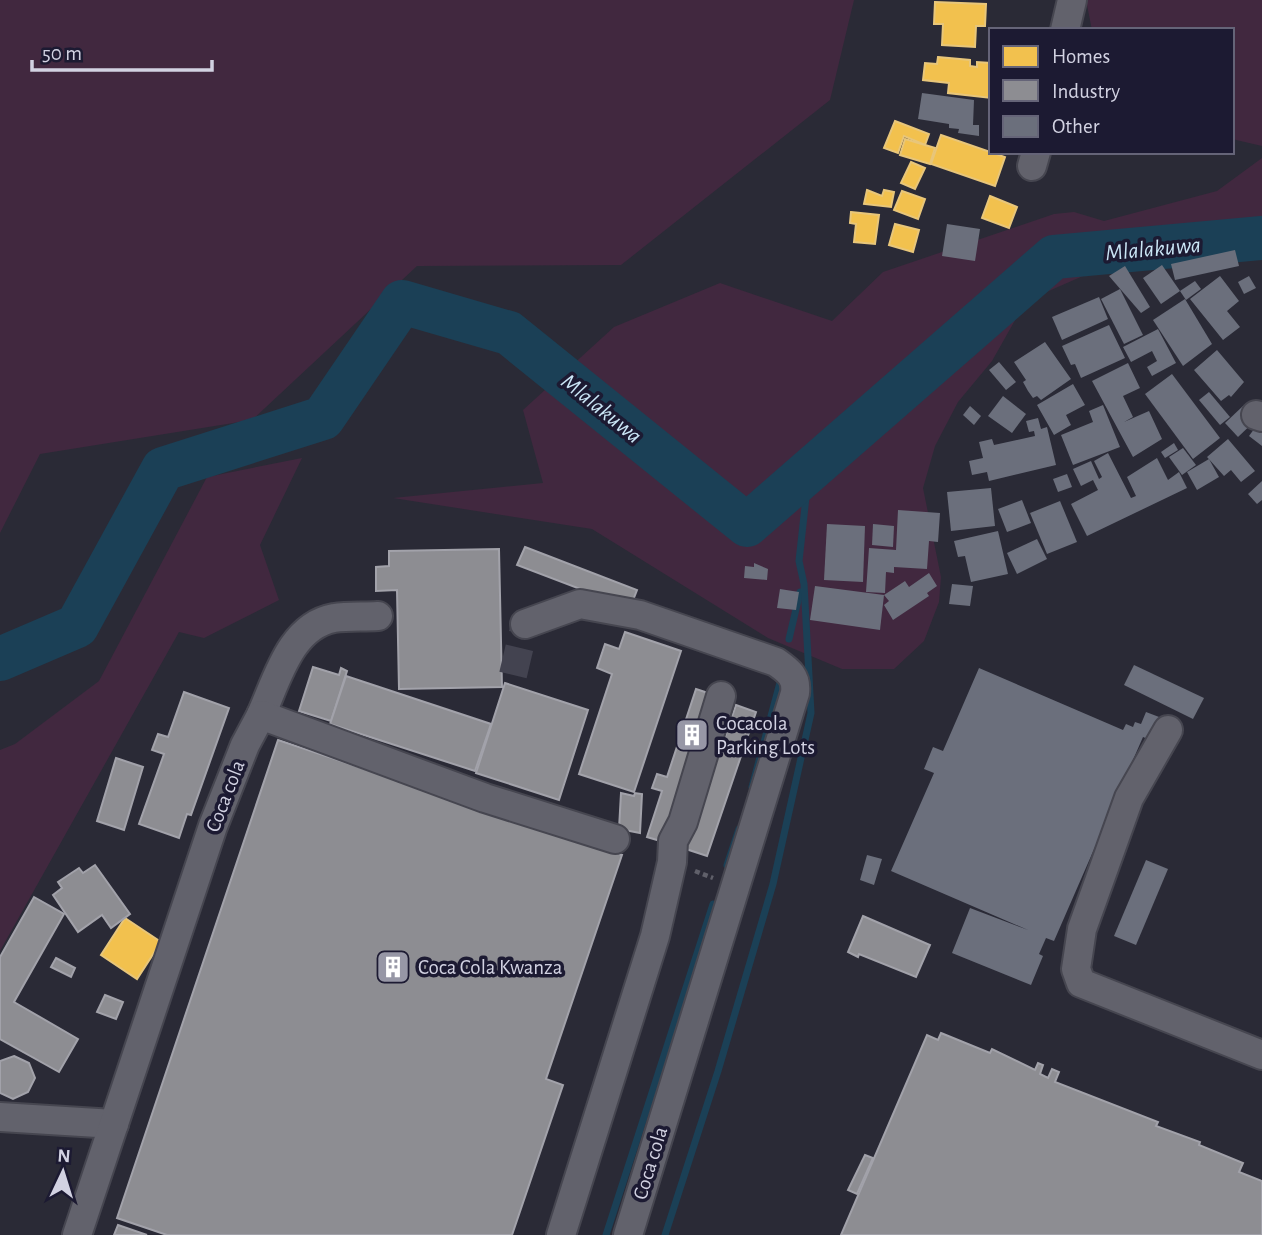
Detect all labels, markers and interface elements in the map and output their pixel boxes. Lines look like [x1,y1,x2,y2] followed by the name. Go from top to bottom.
[32,28,212,72] scale bar
[989,28,1234,154] legend
[42,43,82,64] text: 50 m
[1052,46,1110,67] text: Homes
[1052,81,1120,102] text: Industry
[1052,116,1100,137] text: Other
[1104,234,1202,265] water label: Mlalakuwa
[557,370,646,448] water label: Mlalakuwa
[716,713,815,758] place label: Cocacola Parking Lots
[673,716,711,754] building icon: Cocacola Parking Lots
[202,757,249,835] street label: Coca cola
[374,948,412,986] building icon: Coca Cola Kwanza
[418,957,563,978] place label: Coca Cola Kwanza
[629,1124,672,1202] street label: Coca cola
[28,1137,98,1207] north arrow
[57,1147,71,1166] text: N

